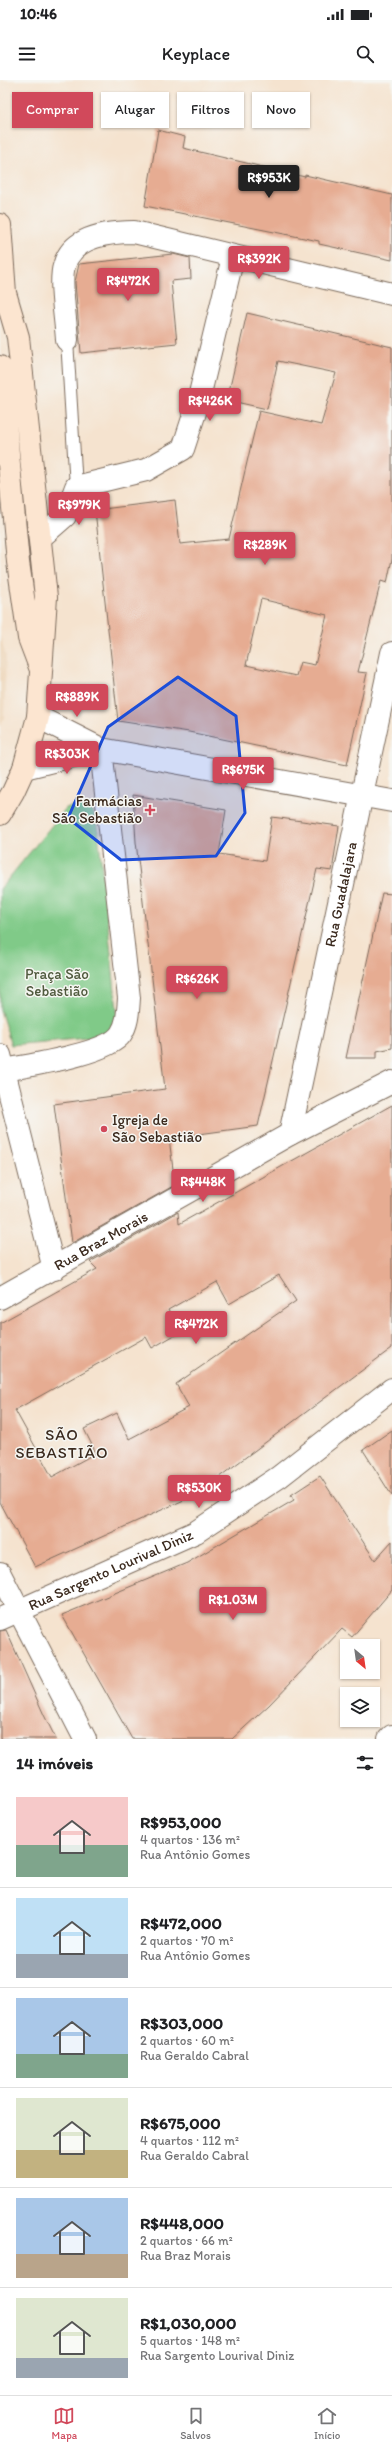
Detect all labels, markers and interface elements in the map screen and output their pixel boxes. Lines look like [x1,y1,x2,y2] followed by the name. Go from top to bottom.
[20,5,57,23] text: 10:46
[16,43,38,65] icon: menu
[162,43,230,65] text: Keyplace
[354,43,376,65] icon: search
[12,92,93,128] chip: Comprar
[101,92,169,128] chip: Alugar
[177,92,244,128] chip: Filtros
[252,92,310,128] chip: Novo
[236,165,302,199] pin: R$953K
[247,170,291,185] text: R$953K
[226,246,292,280] pin: R$392K
[237,251,281,266] text: R$392K
[95,268,161,302] pin: R$472K
[106,273,150,288] text: R$472K
[177,388,243,422] pin: R$426K
[188,393,232,408] text: R$426K
[46,492,112,526] pin: R$979K
[58,497,100,512] text: R$979K
[232,532,298,566] pin: R$289K
[243,537,287,552] text: R$289K
[44,684,110,718] pin: R$889K
[55,689,99,704] text: R$889K
[34,741,100,775] pin: R$303K
[45,746,89,761] text: R$303K
[210,757,276,791] pin: R$675K
[222,762,264,777] text: R$675K
[52,792,142,827] place label: Farmácias São Sebastião
[145,805,155,815] marker: Farmácias São Sebastião
[321,839,361,949] street label: Rua Guadalajara
[25,965,89,1000] park label: Praça São Sebastião
[164,966,230,1000] pin: R$626K
[175,971,219,986] text: R$626K
[112,1111,202,1146] place label: Igreja de São Sebastião
[99,1124,109,1134] marker: Igreja de São Sebastião
[170,1169,236,1203] pin: R$448K
[180,1174,226,1189] text: R$448K
[51,1207,151,1275] street label: Rua Braz Morais
[163,1311,229,1345] pin: R$472K
[174,1316,218,1331] text: R$472K
[16,1425,108,1462] district label: SÃO SEBASTIÃO
[166,1475,232,1509] pin: R$530K
[177,1480,221,1495] text: R$530K
[25,1526,196,1614] street label: Rua Sargento Lourival Diniz
[196,1587,270,1621] pin: R$1.03M
[208,1592,258,1607] text: R$1.03M
[340,1639,380,1679] north arrow
[340,1639,380,1727] map controls
[340,1687,380,1727] button: layers
[354,1752,376,1774] icon: filters
[16,1753,93,1773] text: 14 imóveis
[140,1812,221,1832] text: R$953,000
[48,1813,96,1861] icon: home
[140,1832,240,1847] text: 4 quartos · 136 m²
[140,1847,250,1862] text: Rua Antônio Gomes
[140,1913,222,1933] text: R$472,000
[48,1914,96,1962] icon: home
[140,1933,234,1948] text: 2 quartos · 70 m²
[140,1948,250,1963] text: Rua Antônio Gomes
[140,2013,223,2033] text: R$303,000
[48,2014,96,2062] icon: home
[140,2033,234,2048] text: 2 quartos · 60 m²
[140,2048,249,2063] text: Rua Geraldo Cabral
[140,2113,221,2133] text: R$675,000
[48,2114,96,2162] icon: home
[140,2133,239,2148] text: 4 quartos · 112 m²
[140,2148,249,2163] text: Rua Geraldo Cabral
[140,2213,224,2233] text: R$448,000
[48,2214,96,2262] icon: home
[140,2233,233,2248] text: 2 quartos · 66 m²
[140,2248,231,2263] text: Rua Braz Morais
[140,2313,236,2333] text: R$1,030,000
[48,2314,96,2362] icon: home
[140,2333,240,2348] text: 5 quartos · 148 m²
[140,2348,294,2363] text: Rua Sargento Lourival Diniz
[52,2405,77,2442] tab: Mapa
[180,2405,211,2442] tab: Salvos
[314,2405,340,2442] tab: Início

